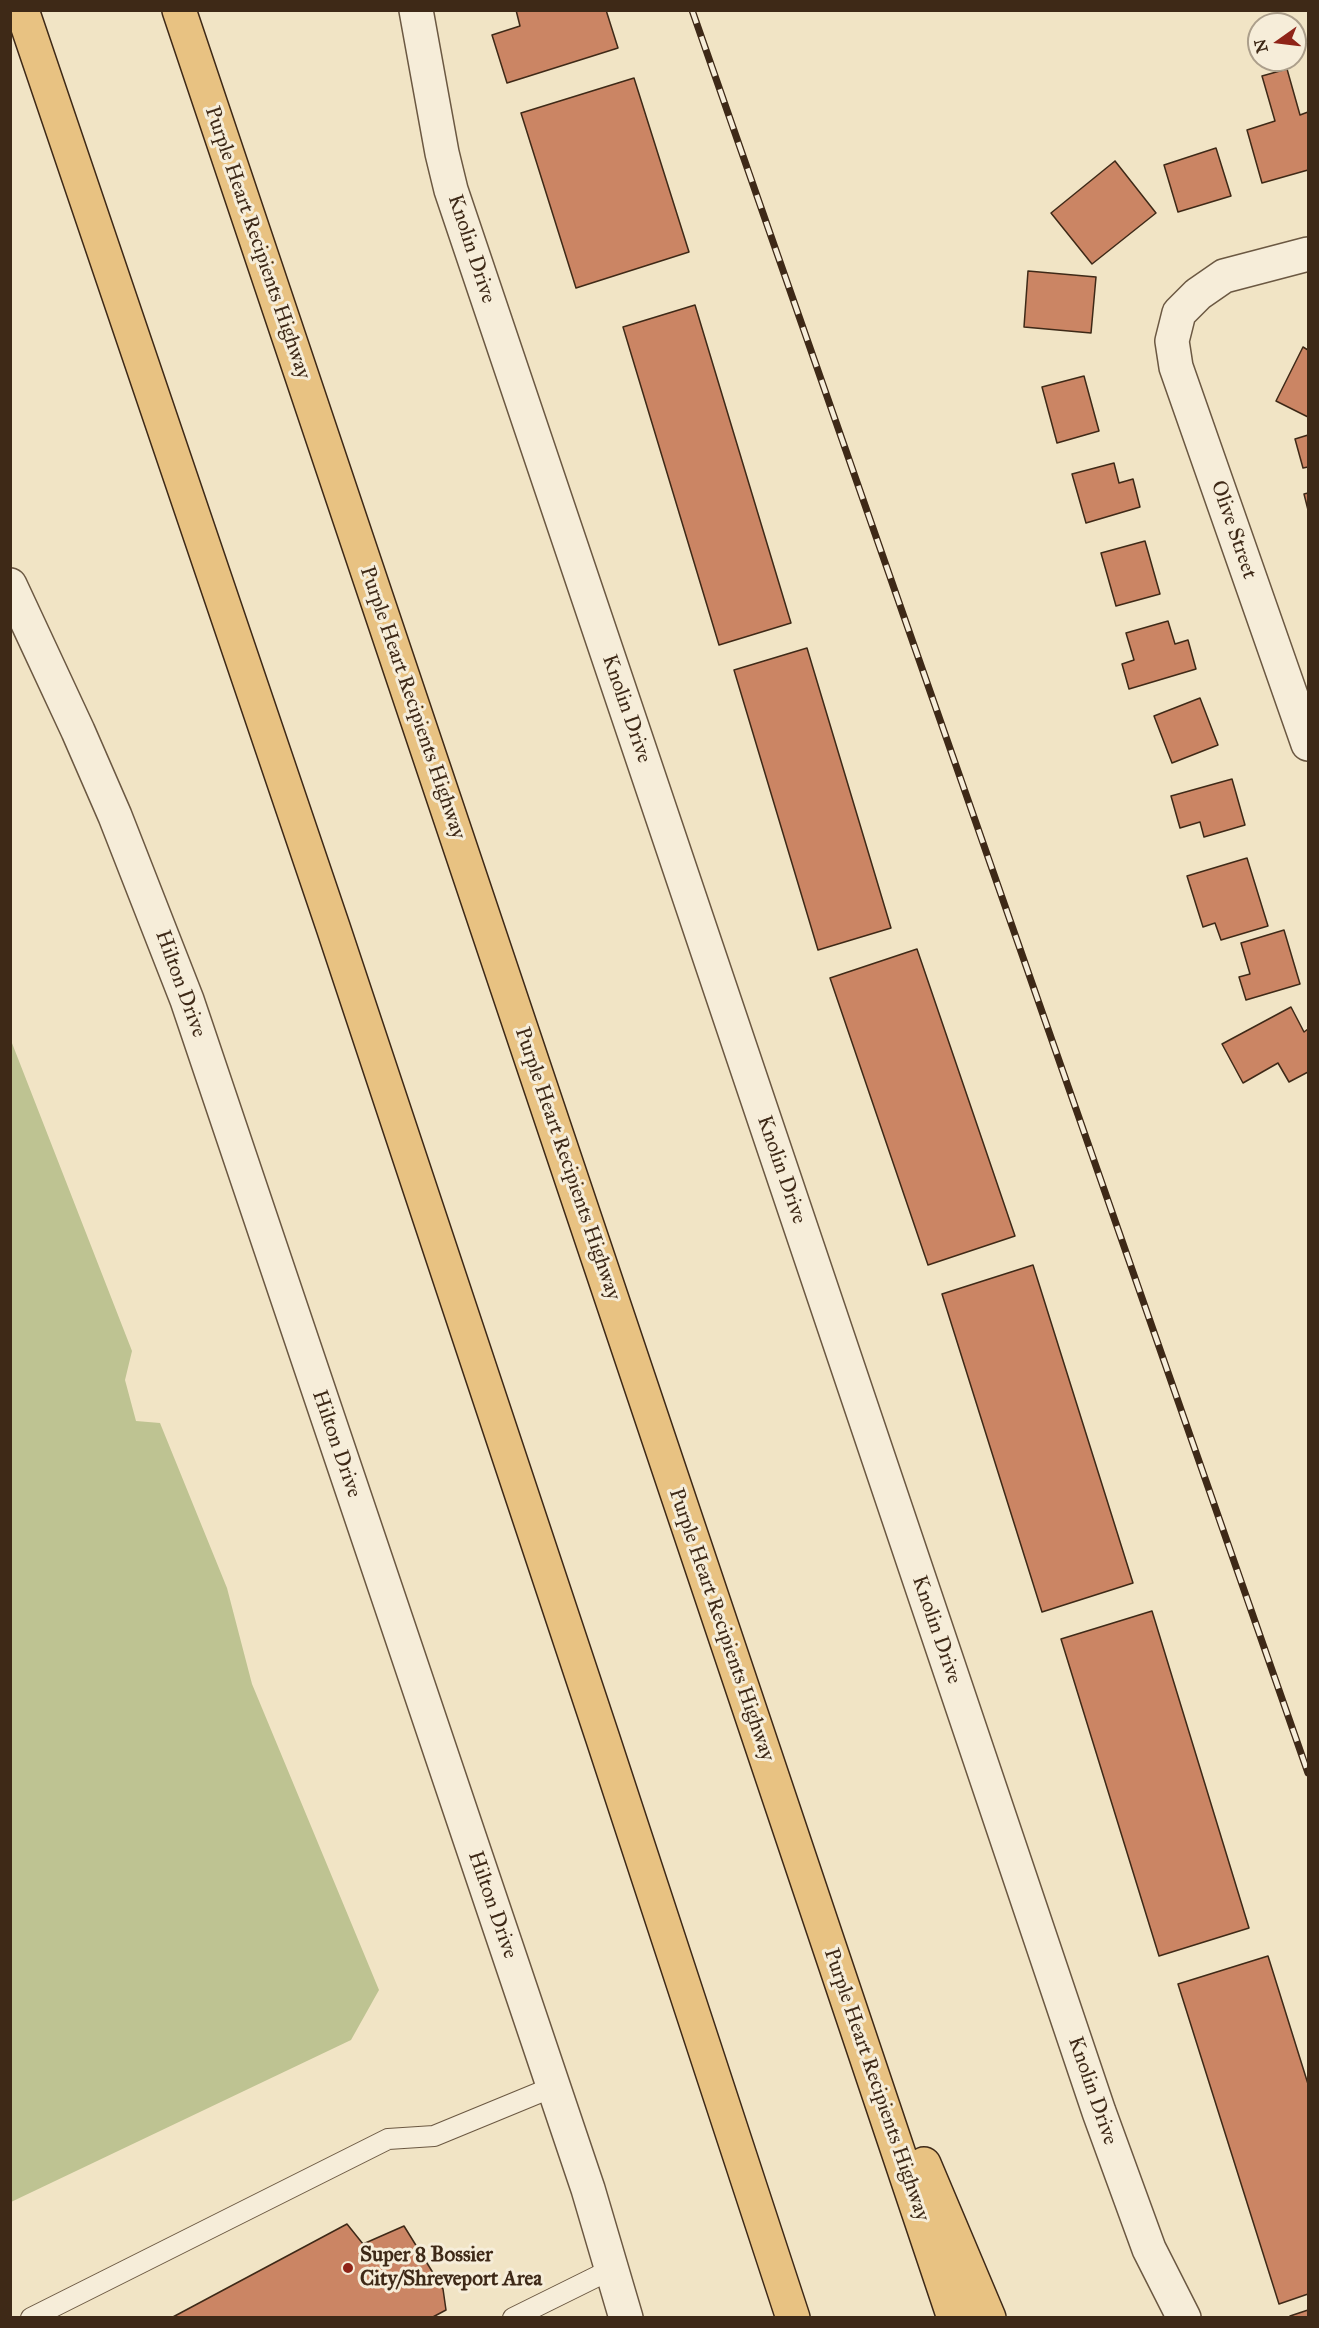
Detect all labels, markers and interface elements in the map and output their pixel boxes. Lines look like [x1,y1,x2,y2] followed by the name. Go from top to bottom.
[1247,12,1307,72] north arrow
[1250,37,1272,55] text: N
[198,103,316,383] street label: Purple Heart Recipients Highway
[442,191,500,307] street label: Knolin Drive
[1204,477,1262,583] street label: Olive Street
[353,563,471,843] street label: Purple Heart Recipients Highway
[596,652,656,766] street label: Knolin Drive
[149,927,211,1041] street label: Hilton Drive
[508,1024,626,1304] street label: Purple Heart Recipients Highway
[751,1113,811,1227] street label: Knolin Drive
[306,1387,366,1501] street label: Hilton Drive
[662,1485,780,1765] street label: Purple Heart Recipients Highway
[906,1573,966,1687] street label: Knolin Drive
[462,1848,522,1962] street label: Hilton Drive
[817,1945,935,2225] street label: Purple Heart Recipients Highway
[1062,2034,1122,2148] street label: Knolin Drive
[360,2243,542,2293] place label: Super 8 Bossier City/Shreveport Area
[341,2261,355,2275] marker: Super 8 Bossier City/Shreveport Area

